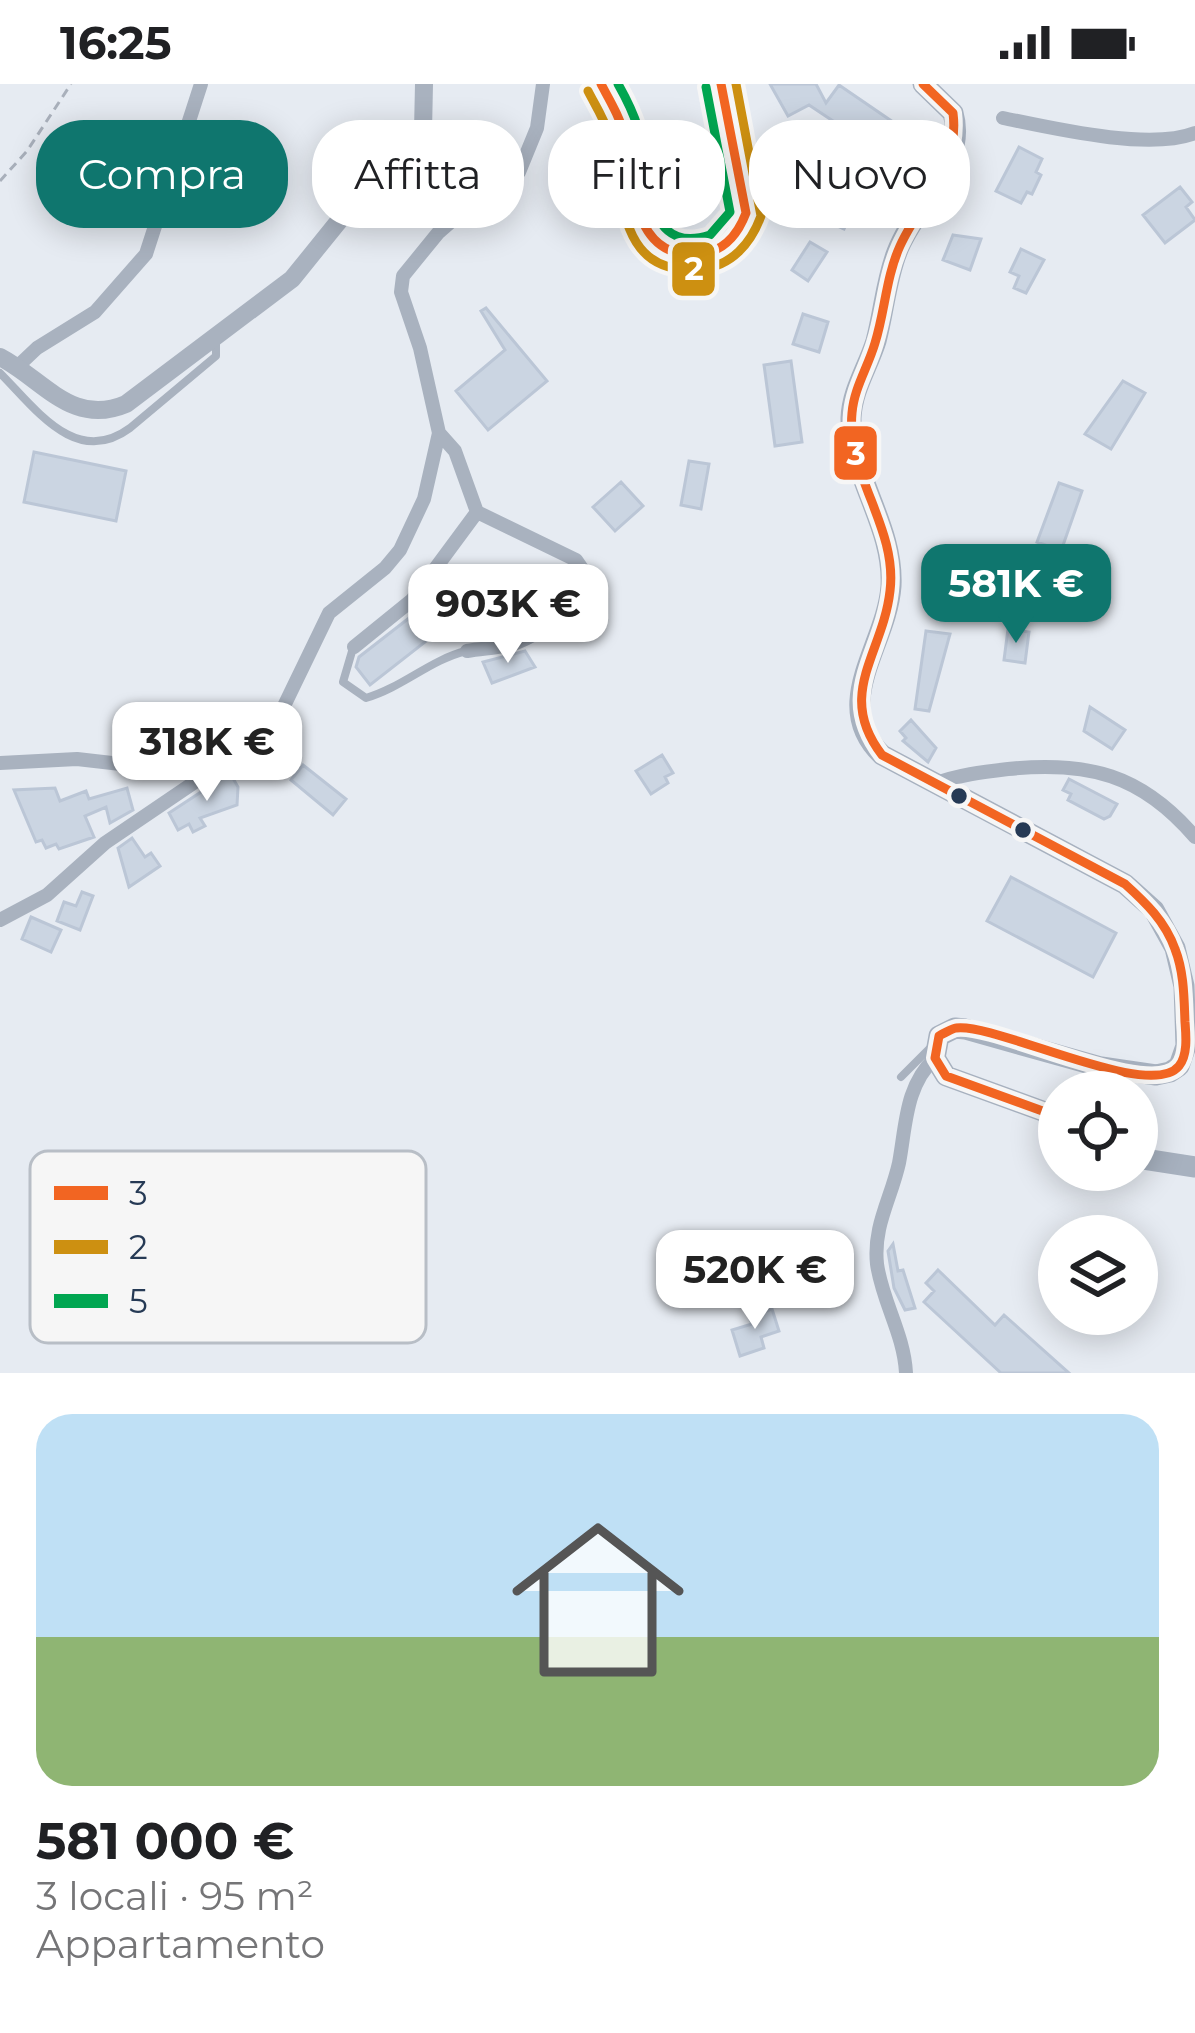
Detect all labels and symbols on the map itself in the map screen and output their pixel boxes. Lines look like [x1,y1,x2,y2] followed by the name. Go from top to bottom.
[670,240,717,298] line badge: 2
[684,248,704,288] text: 2
[832,424,879,482] line badge: 3
[845,433,866,473] text: 3
[918,544,1114,646] pin: 581K €
[410,564,606,666] pin: 903K €
[109,702,305,804] pin: 318K €
[948,785,970,807] unlabelled marker
[1012,819,1034,841] unlabelled marker
[30,1151,426,1343] legend
[129,1173,148,1213] text: 3
[129,1227,148,1267] text: 2
[657,1230,853,1332] pin: 520K €
[129,1281,148,1321] text: 5

